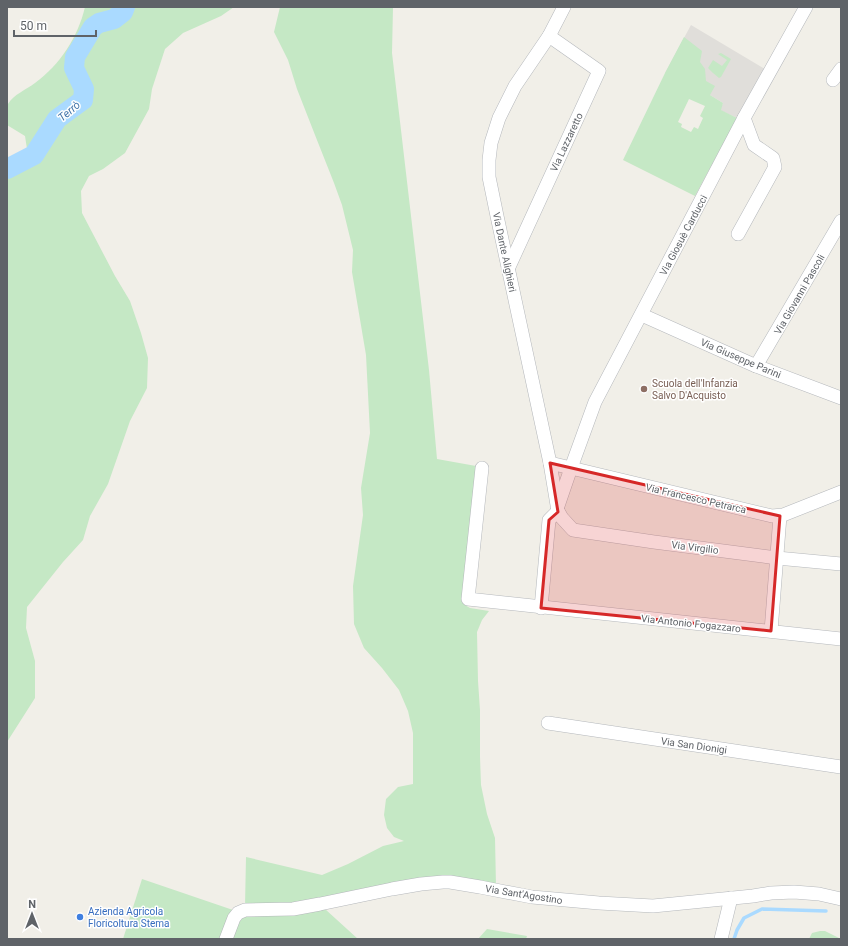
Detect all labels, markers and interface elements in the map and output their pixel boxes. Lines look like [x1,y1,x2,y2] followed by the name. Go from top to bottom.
[14,12,96,38] scale bar
[20,19,47,33] text: 50 m
[56,98,83,124] water label: Terrò
[548,111,585,173] street label: Via Lazzaretto
[658,193,709,277] street label: Via Giosuè Carducci
[491,211,518,293] street label: Via Dante Alighieri
[772,252,827,336] street label: Via Giovanni Pascoli
[699,337,783,380] street label: Via Giuseppe Parini
[652,378,738,401] place label: Scuola dell'Infanzia Salvo D'Acquisto
[639,384,649,394] marker: Scuola dell'Infanzia Salvo D'Acquisto
[645,482,747,515] street label: Via Francesco Petrarca
[671,539,719,556] street label: Via Virgilio
[640,613,742,634] street label: Via Antonio Fogazzaro
[660,735,728,756] street label: Via San Dionigi
[485,883,564,906] street label: Via Sant'Agostino
[12,894,52,934] north arrow
[28,898,36,911] text: N
[88,906,169,929] place label: Azienda Agricola Floricoltura Stema
[75,912,85,922] marker: Azienda Agricola Floricoltura Stema

